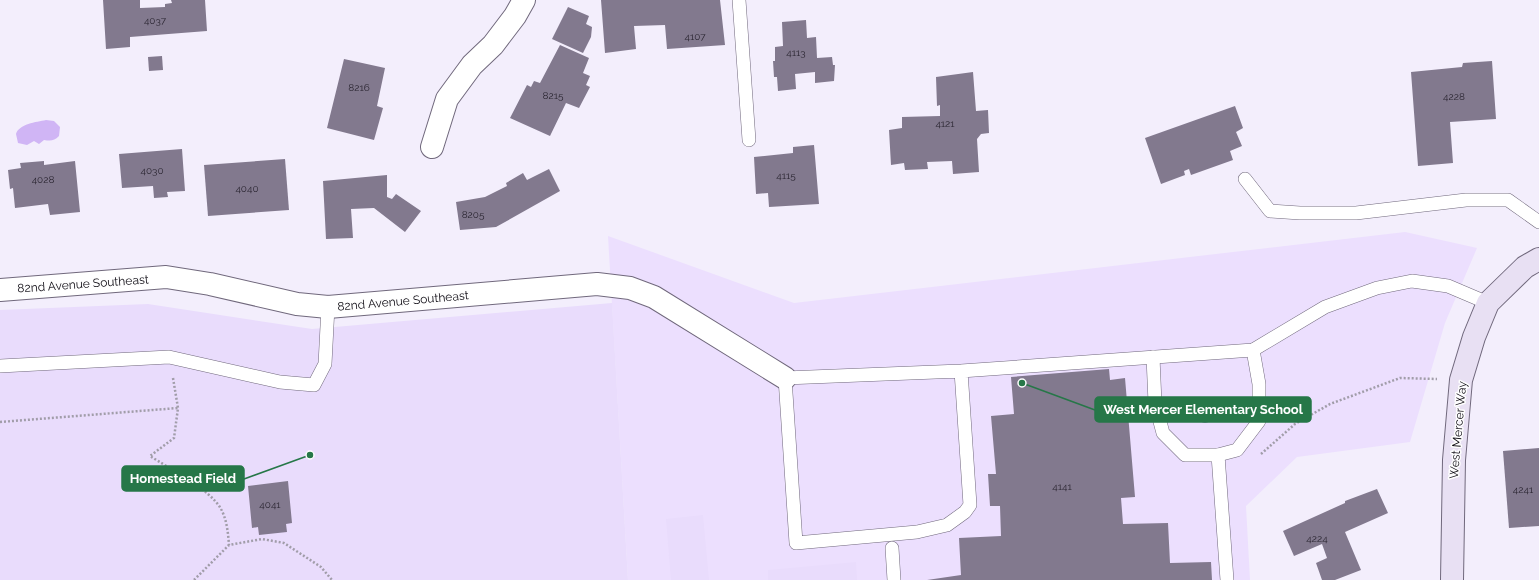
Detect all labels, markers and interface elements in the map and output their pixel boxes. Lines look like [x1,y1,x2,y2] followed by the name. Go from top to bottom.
[144,15,167,26] house number: 4037
[684,31,706,42] house number: 4107
[786,47,806,58] house number: 4113
[348,82,370,93] house number: 8216
[543,90,564,101] house number: 8215
[1443,91,1465,102] house number: 4228
[935,118,955,129] house number: 4121
[140,165,164,176] house number: 4030
[776,170,796,181] house number: 4115
[32,174,54,185] house number: 4028
[235,183,259,194] house number: 4040
[462,209,485,220] house number: 8205
[17,272,149,296] street label: 82nd Avenue Southeast
[337,288,469,314] street label: 82nd Avenue Southeast
[1447,380,1469,479] street label: West Mercer Way
[1095,397,1311,422] callout: West Mercer Elementary School
[1103,402,1304,417] text: West Mercer Elementary School
[122,466,244,491] callout: Homestead Field
[130,471,236,486] text: Homestead Field
[1052,481,1072,492] house number: 4141
[1513,484,1534,495] house number: 4241
[259,499,281,510] house number: 4041
[1306,533,1328,544] house number: 4224

